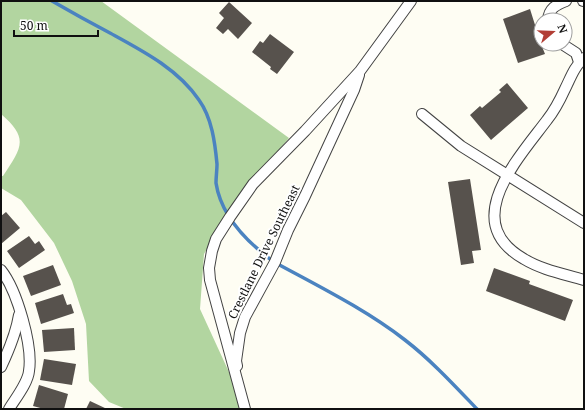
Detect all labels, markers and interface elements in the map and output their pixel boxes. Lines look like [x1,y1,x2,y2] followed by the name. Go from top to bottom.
[14,12,98,38] scale bar
[533,12,573,52] north arrow
[20,17,48,34] text: 50 m
[554,22,572,35] text: N
[224,182,303,322] street label: Crestlane Drive Southeast

